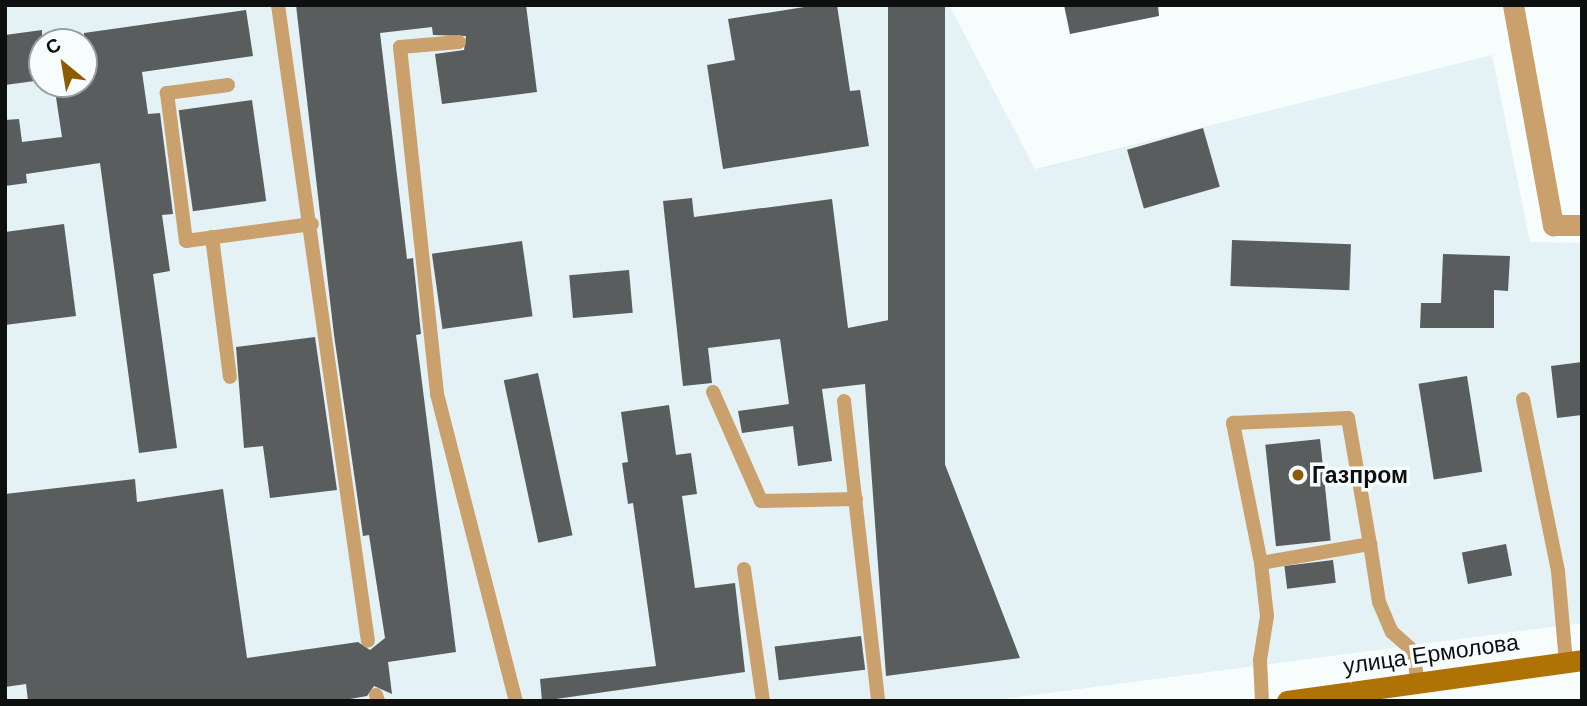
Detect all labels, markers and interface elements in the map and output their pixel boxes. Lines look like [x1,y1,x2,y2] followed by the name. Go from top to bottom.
[28,28,98,98] north arrow
[41,32,65,60] text: С
[1312,461,1408,489] place label: Газпром
[1290,467,1306,483] marker: Газпром
[1342,628,1520,680] street label: улица Ермолова

